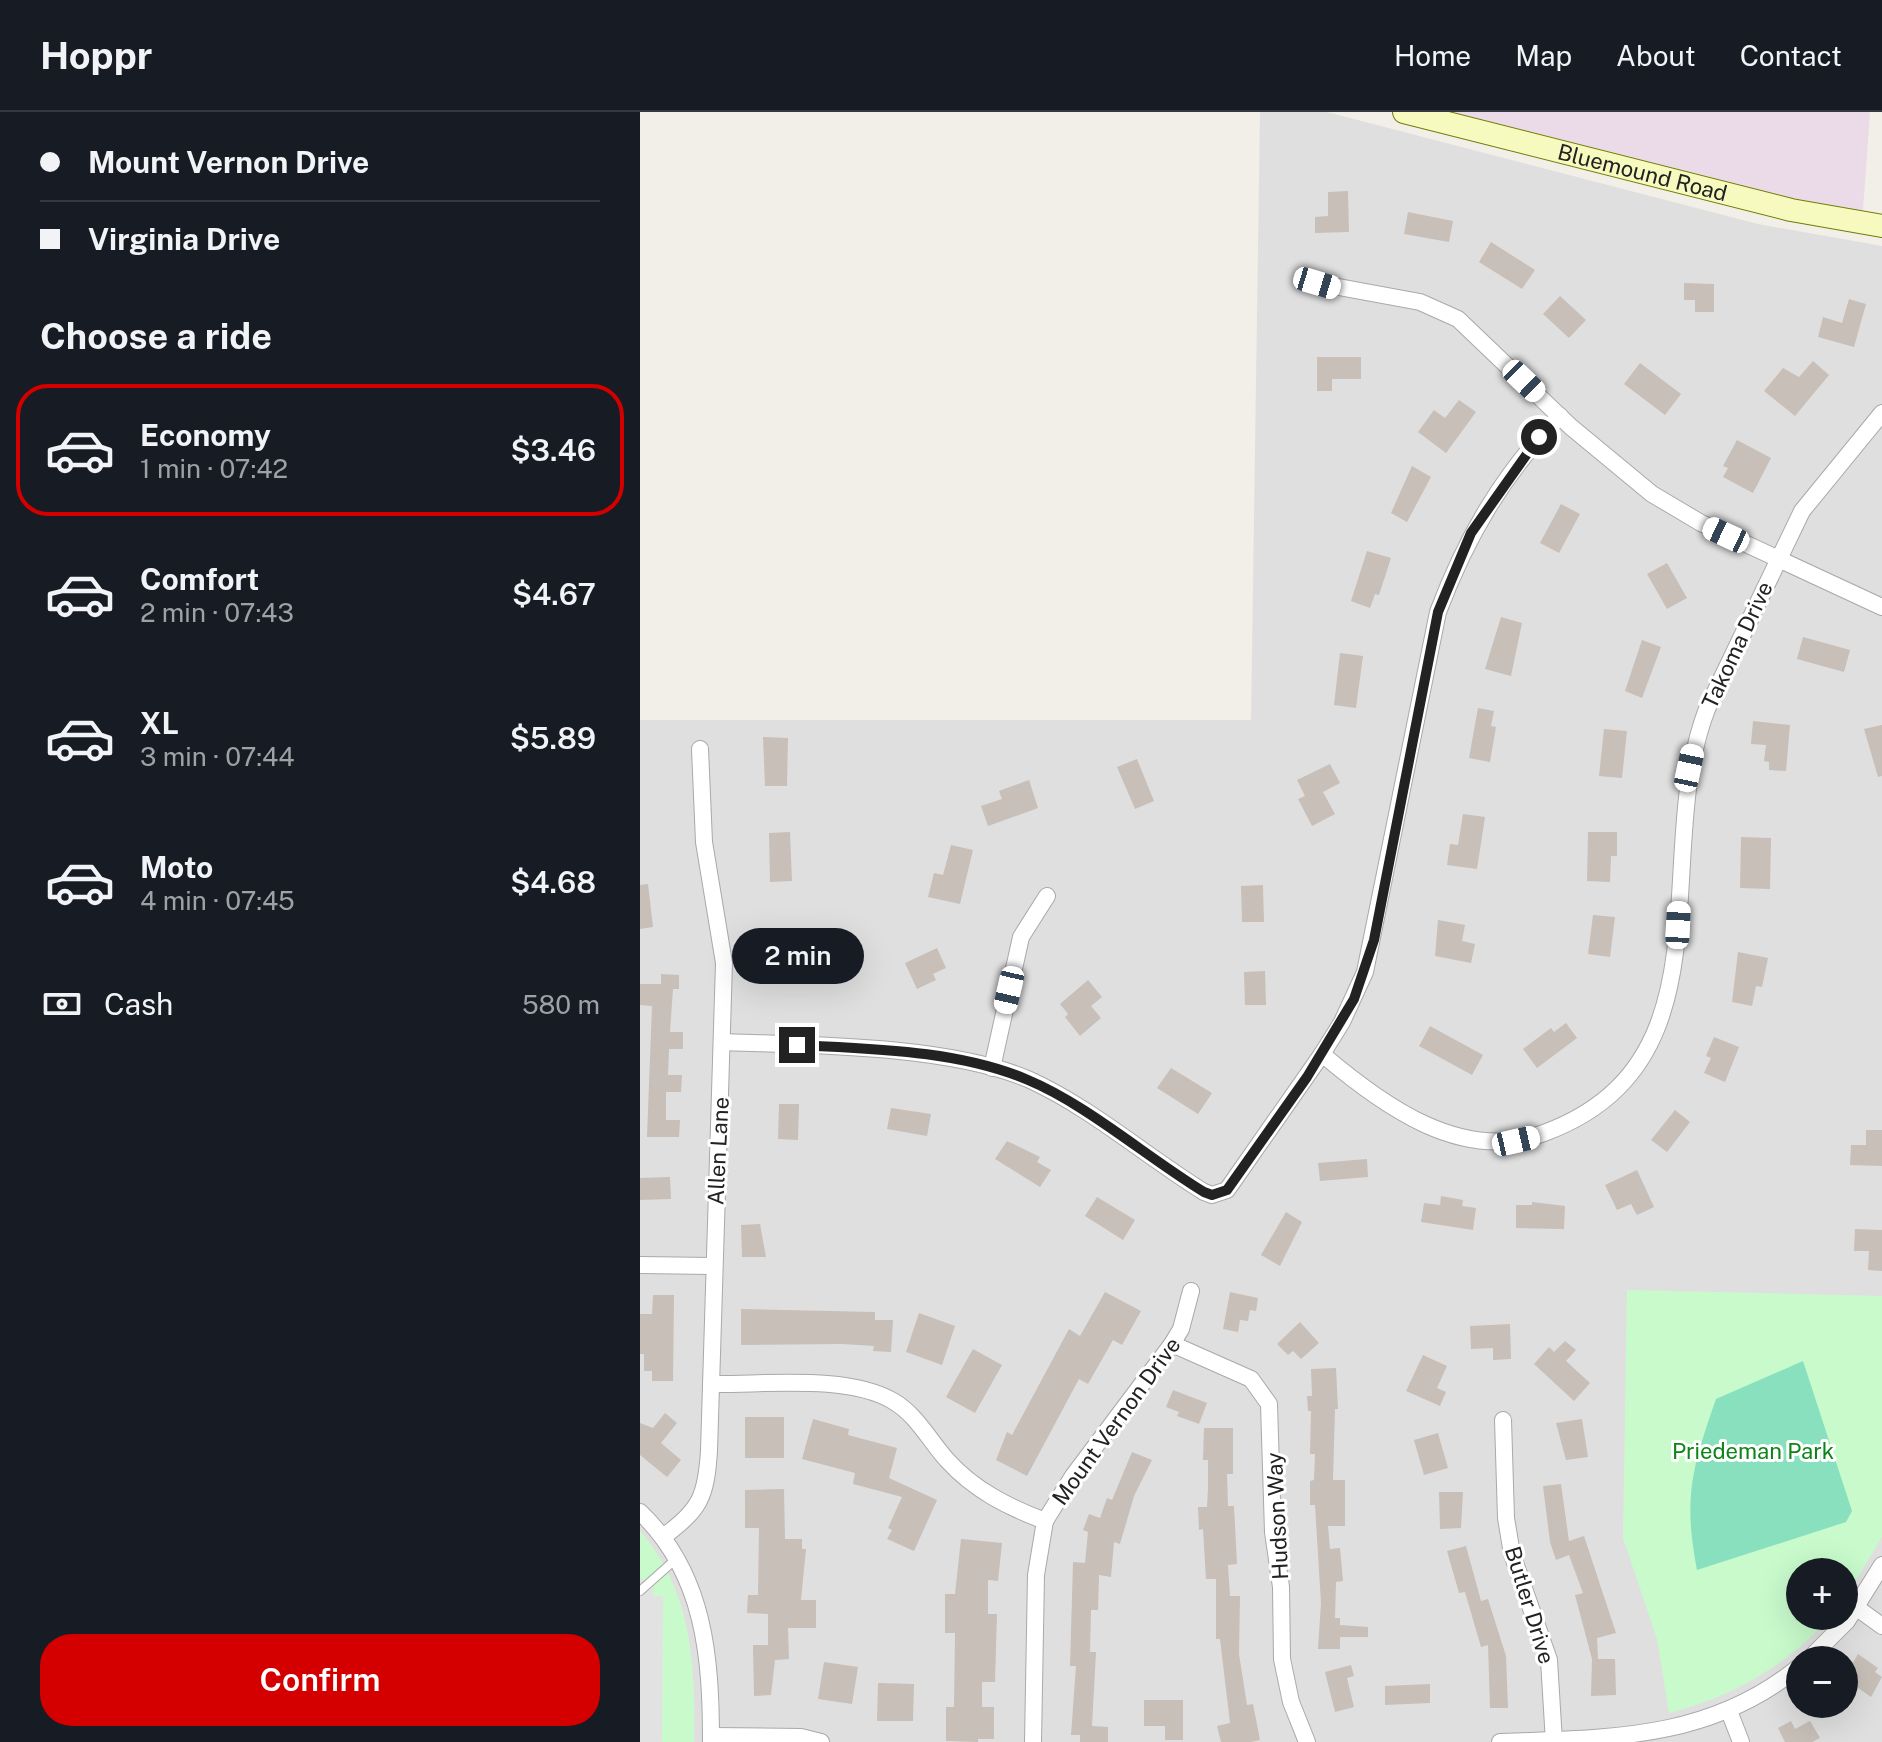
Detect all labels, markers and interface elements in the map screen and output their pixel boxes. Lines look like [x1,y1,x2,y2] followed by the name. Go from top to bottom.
[40,33,152,78] text: Hoppr
[1394,39,1471,72] text: Home
[1515,39,1572,72] text: Map
[1616,39,1696,72] text: About
[1740,39,1842,72] text: Contact
[1555,138,1730,206] street label: Bluemound Road
[88,144,369,180] text: Mount Vernon Drive
[88,221,280,257] text: Virginia Drive
[1291,265,1343,301] car
[40,315,272,357] text: Choose a ride
[1498,356,1550,406] car
[44,414,116,486] icon: car
[140,417,271,453] text: Economy
[1521,419,1557,455] route start
[510,432,596,468] text: $3.46
[140,453,288,484] text: 1 min · 07:42
[1699,514,1753,556] car
[44,558,116,630] icon: car
[140,561,259,597] text: Comfort
[512,576,596,612] text: $4.67
[1696,577,1778,713] street label: Takoma Drive
[140,597,294,628] text: 2 min · 07:43
[44,702,116,774] icon: car
[140,705,179,741] text: XL
[510,720,596,756] text: $5.89
[140,741,295,772] text: 3 min · 07:44
[1672,742,1706,794] car
[44,846,116,918] icon: car
[140,849,213,885] text: Moto
[510,864,596,900] text: $4.68
[140,885,295,916] text: 4 min · 07:45
[1665,900,1691,950] car
[731,929,863,985] callout: 2 min
[764,940,832,971] text: 2 min
[992,964,1026,1016] car
[40,982,84,1026] icon: cash
[104,986,173,1022] text: Cash
[522,989,600,1020] text: 580 m
[779,1027,815,1063] route end
[702,1096,734,1206] street label: Allen Lane
[1490,1124,1542,1158] car
[1046,1332,1186,1510] street label: Mount Vernon Drive
[1672,1438,1834,1464] park label: Priedeman Park
[1261,1451,1293,1580] street label: Hudson Way
[1500,1543,1560,1667] street label: Butler Drive
[1786,1558,1858,1718] map controls
[1786,1558,1858,1630] button: +
[40,1634,600,1726] button: Confirm
[1786,1646,1858,1718] button: −

